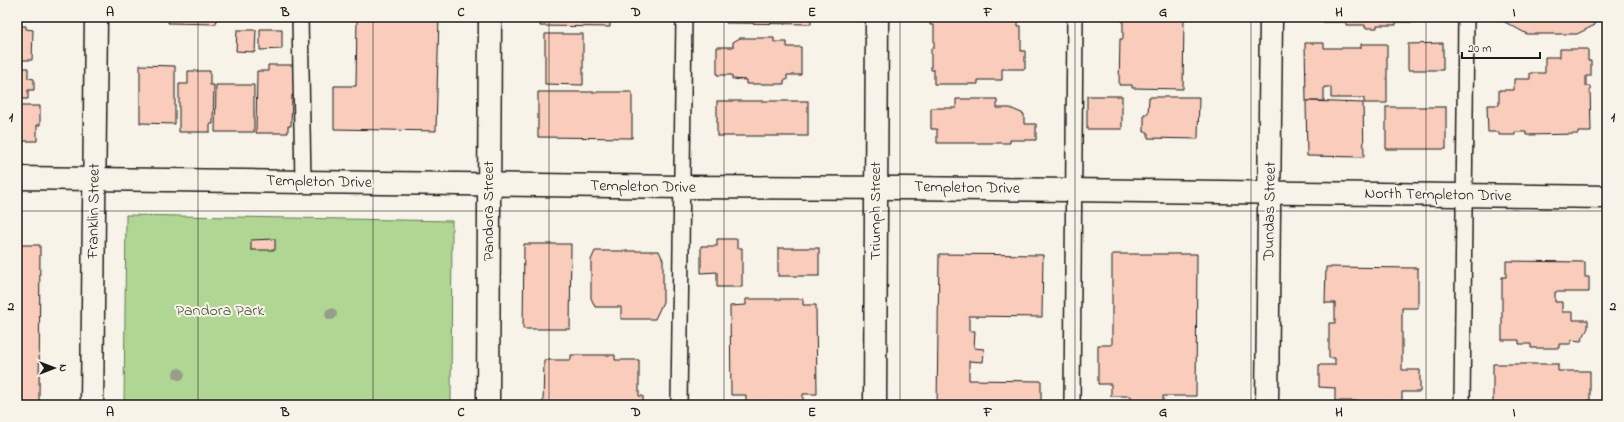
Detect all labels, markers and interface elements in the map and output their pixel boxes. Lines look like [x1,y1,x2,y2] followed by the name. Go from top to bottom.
[106,3,114,22] text: A
[280,3,290,22] text: B
[457,3,465,22] text: C
[630,3,641,22] text: D
[808,3,816,22] text: E
[983,3,993,22] text: F
[1159,3,1167,22] text: G
[1335,3,1343,22] text: H
[1512,3,1516,22] text: I
[1462,34,1540,60] scale bar
[1468,40,1491,58] text: 20 m
[9,108,14,127] text: 1
[1611,108,1616,127] text: 1
[477,160,501,261] street label: Pandora Street
[864,161,888,260] street label: Triumph Street
[1257,161,1283,262] street label: Dundas Street
[81,163,107,260] street label: Franklin Street
[266,169,373,195] street label: Templeton Drive
[590,174,697,200] street label: Templeton Drive
[914,175,1021,201] street label: Templeton Drive
[1364,182,1512,208] street label: North Templeton Drive
[7,297,15,316] text: 2
[1609,297,1617,316] text: 2
[176,299,265,323] park label: Pandora Park
[34,348,74,388] north arrow
[55,364,71,372] text: N
[106,403,114,422] text: A
[280,403,290,422] text: B
[457,403,465,422] text: C
[630,403,641,422] text: D
[808,403,816,422] text: E
[983,403,993,422] text: F
[1159,403,1167,422] text: G
[1335,403,1343,422] text: H
[1512,403,1516,422] text: I

